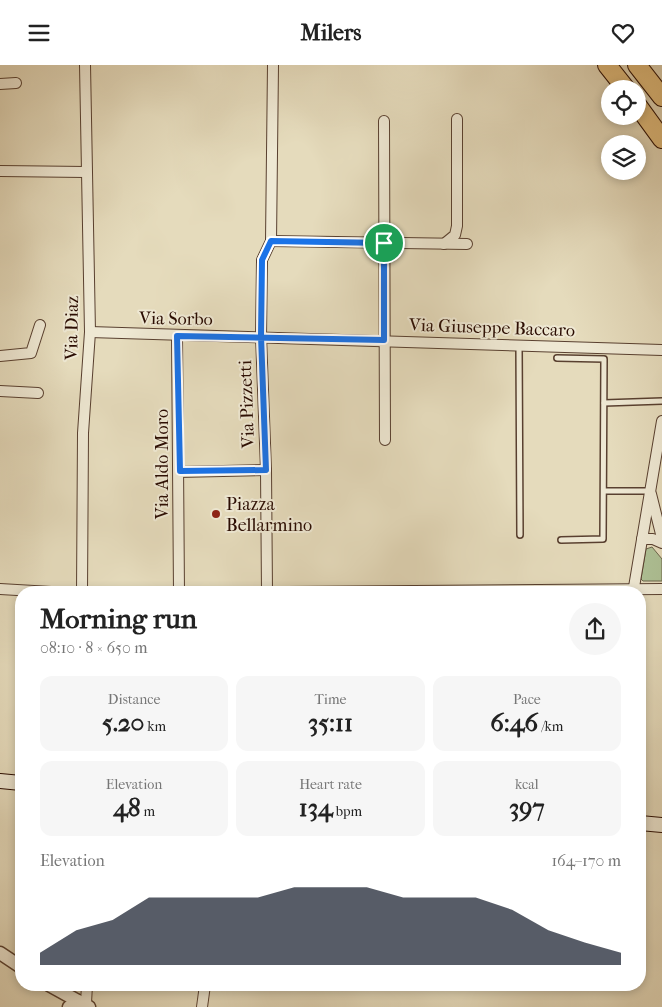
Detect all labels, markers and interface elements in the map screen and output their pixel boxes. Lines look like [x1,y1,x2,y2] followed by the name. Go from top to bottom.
[25,19,53,47] icon: menu
[609,19,637,47] icon: heart
[301,20,361,46] text: Milers
[601,80,646,180] map controls
[601,80,646,125] button: locate
[601,135,646,180] button: layers
[363,222,405,264] pin
[370,229,398,257] icon: arrive
[61,296,83,361] street label: Via Diaz
[138,308,213,330] street label: Via Sorbo
[408,315,575,341] street label: Via Giuseppe Baccaro
[235,359,259,450] street label: Via Pizzetti
[152,409,173,520] street label: Via Aldo Moro
[226,494,312,536] place label: Piazza Bellarmino
[210,508,222,520] marker: Piazza Bellarmino
[40,602,197,635] text: Morning run
[569,603,621,655] button: share
[40,638,147,657] text: 08:10 · 8 × 650 m
[108,691,160,708] text: Distance
[315,691,346,708] text: Time
[513,691,541,708] text: Pace
[102,708,144,737] text: 5.20
[308,708,353,737] text: 35:11
[490,708,538,737] text: 6:46
[144,718,166,735] text: km
[538,718,563,735] text: /km
[106,776,162,793] text: Elevation
[299,776,362,793] text: Heart rate
[515,776,539,793] text: kcal
[113,793,141,822] text: 48
[299,793,333,822] text: 134
[509,793,545,822] text: 397
[141,803,155,820] text: m
[333,803,362,820] text: bpm
[40,851,105,870] text: Elevation
[551,851,621,870] text: 164–170 m

